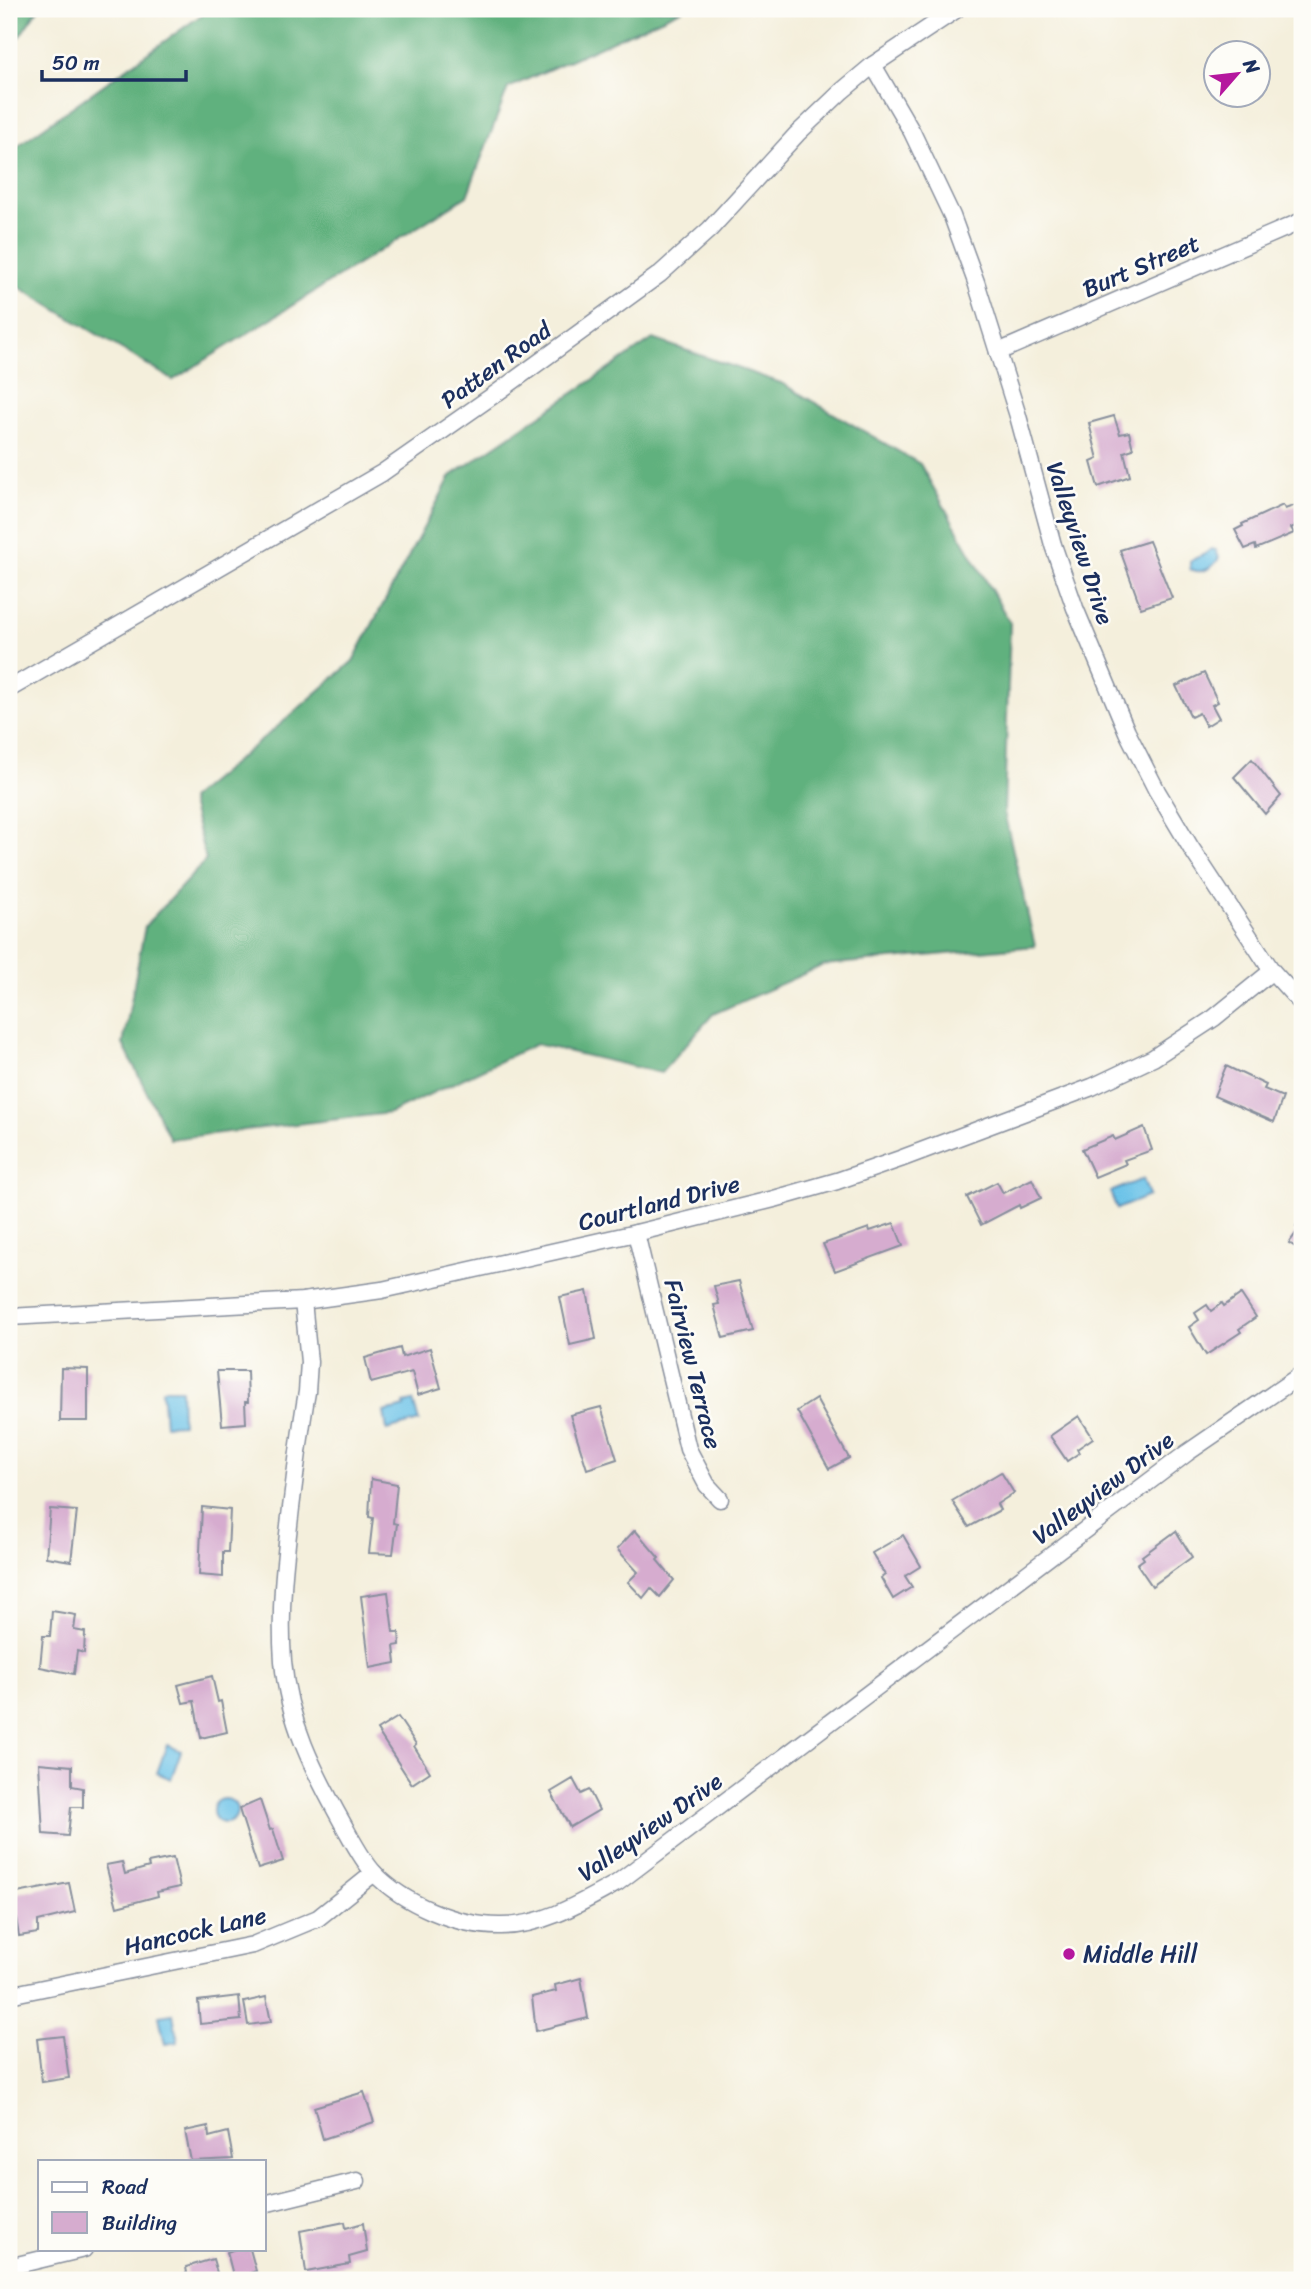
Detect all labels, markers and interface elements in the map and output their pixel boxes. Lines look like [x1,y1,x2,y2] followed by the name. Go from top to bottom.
[42,38,186,82] scale bar
[1202,38,1272,108] north arrow
[52,44,100,82] text: 50 m
[1233,52,1270,81] text: N
[1076,222,1206,310] street label: Burt Street
[431,309,562,420] street label: Patten Road
[1034,456,1126,630] street label: Valleyview Drive
[574,1163,744,1243] street label: Courtland Drive
[652,1274,734,1454] street label: Fairview Terrace
[1023,1420,1184,1556] street label: Valleyview Drive
[569,1761,732,1893] street label: Valleyview Drive
[119,1894,271,1968] street label: Hancock Lane
[1083,1933,1198,1975] place label: Middle Hill
[1061,1946,1077,1962] marker: Middle Hill
[38,2160,266,2250] legend
[102,2168,149,2206] text: Road
[102,2204,178,2242] text: Building

